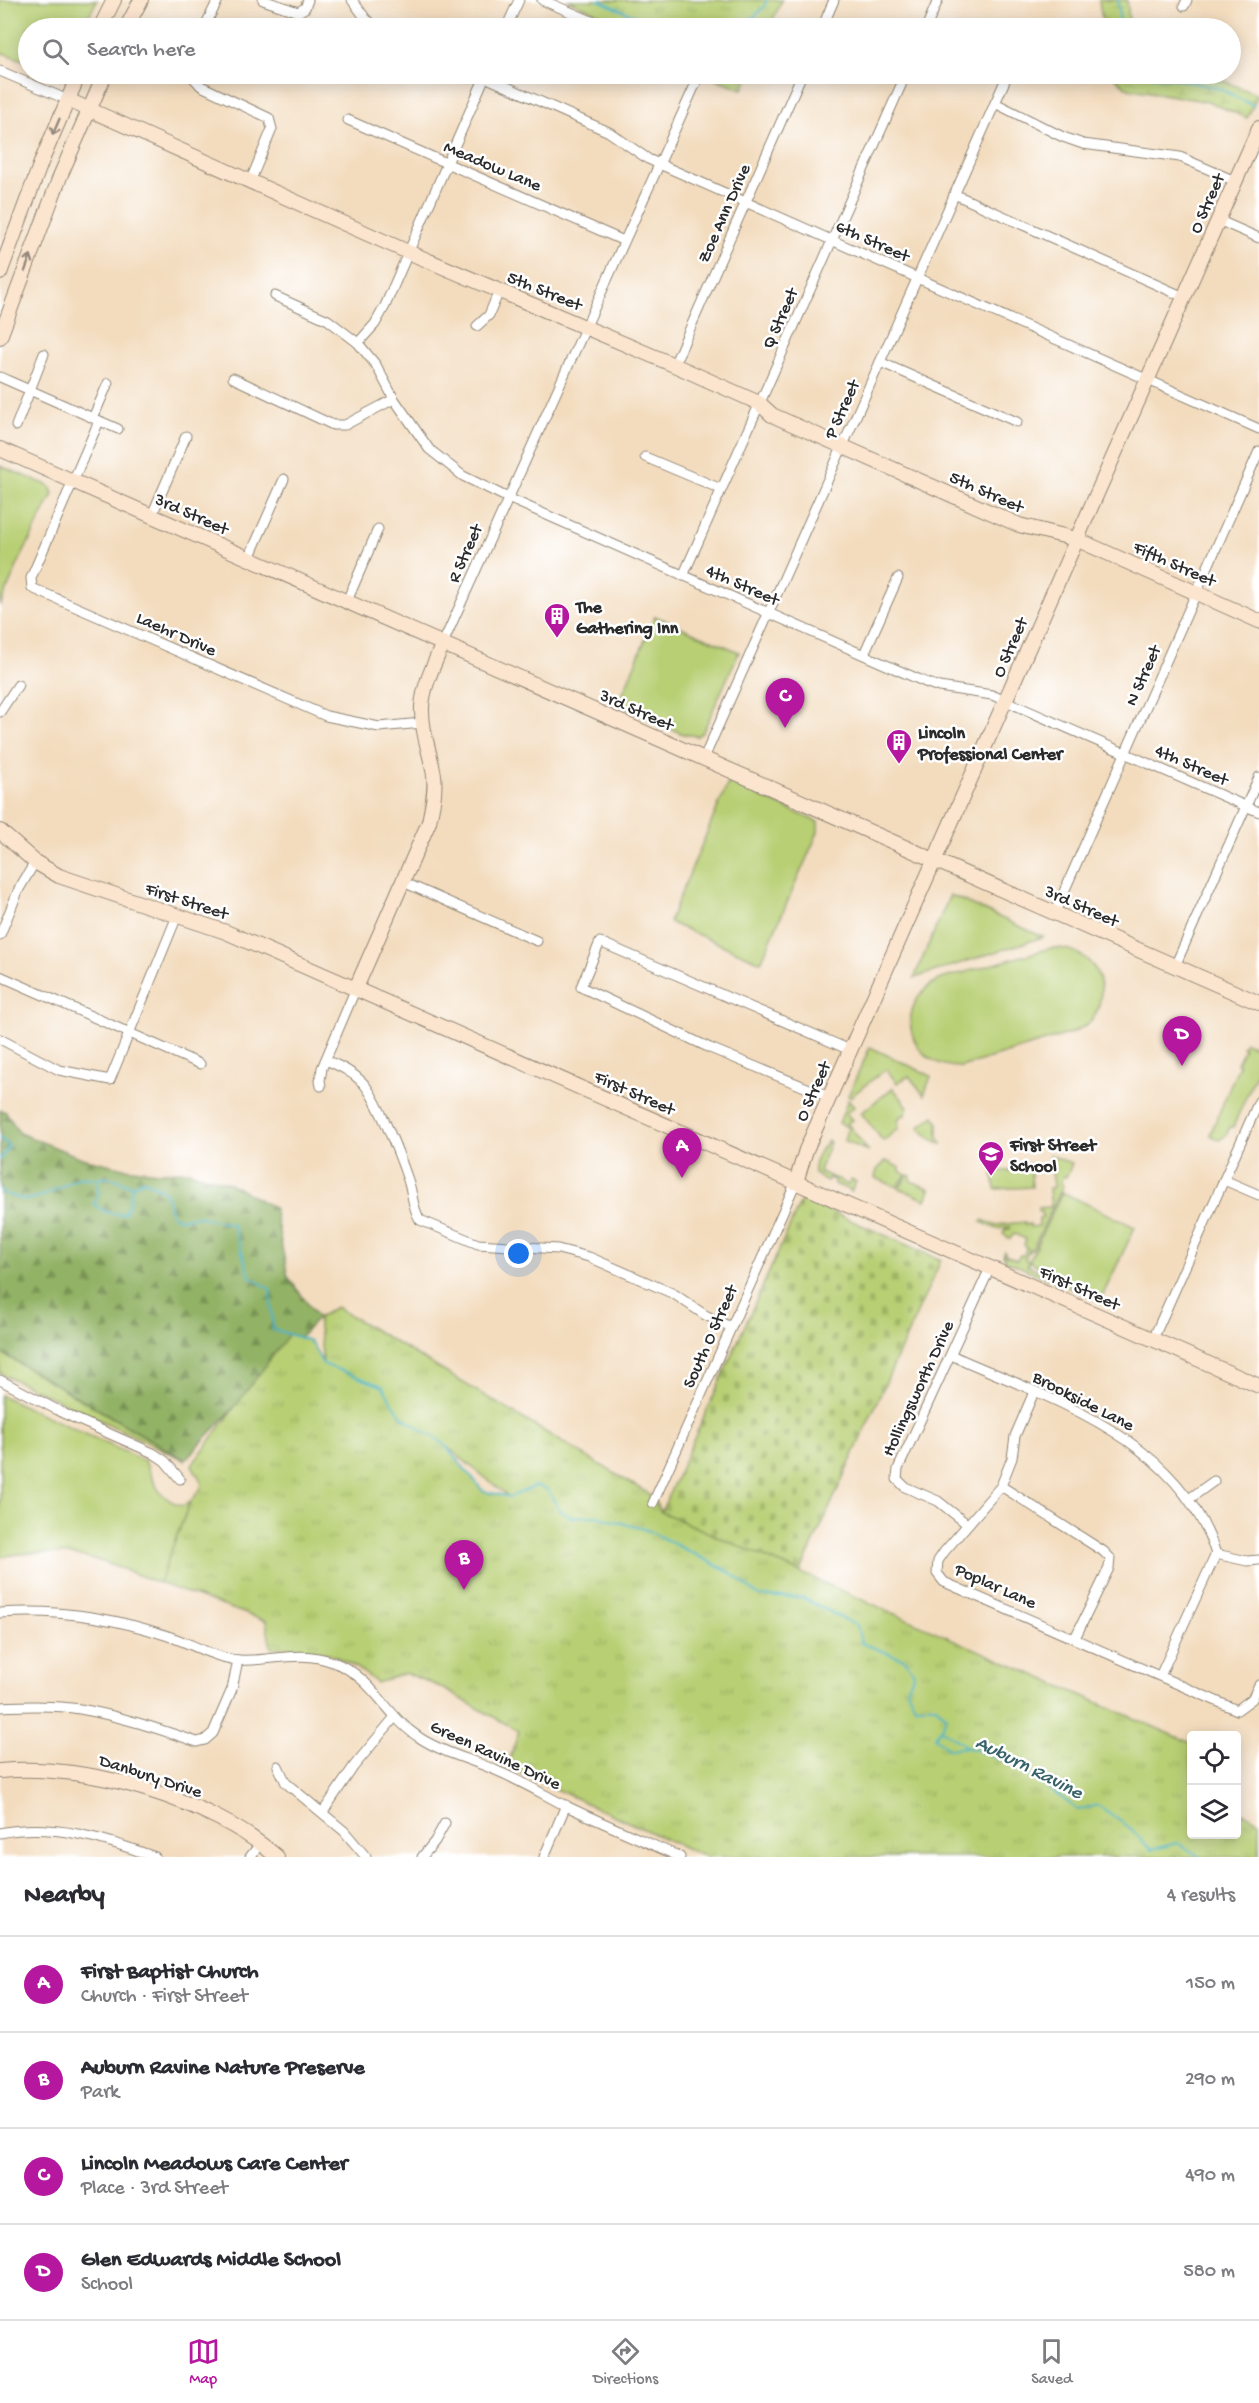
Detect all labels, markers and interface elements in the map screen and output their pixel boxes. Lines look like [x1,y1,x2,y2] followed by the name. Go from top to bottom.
[18,18,1241,84] search box
[39,35,72,68] icon: search
[87,38,195,64] text: Search here
[50,117,61,136] one-way arrow
[440,137,545,198] street label: Meadow Lane
[694,161,757,267] street label: Zoe Ann Drive
[1186,169,1231,237] street label: O Street
[832,217,914,268] street label: 6th Street
[23,254,34,273] one-way arrow
[504,268,586,317] street label: 5th Street
[759,284,805,353] street label: Q Street
[821,376,866,444] street label: P Street
[946,468,1028,520] street label: 5th Street
[150,489,233,542] street label: 3rd Street
[444,520,489,586] street label: R Street
[1129,537,1220,593] street label: Fifth Street
[702,561,783,612] street label: 4th Street
[574,598,679,640] place label: The Gathering Inn
[542,601,572,639] building icon: The Gathering Inn
[133,608,220,663] street label: Laehr Drive
[989,613,1034,681] street label: O Street
[1122,641,1168,710] street label: N Street
[766,678,804,728] pin: C
[595,685,678,738] street label: 3rd Street
[917,724,1065,766] place label: Lincoln Professional Center
[884,727,914,765] building icon: Lincoln Professional Center
[1151,741,1232,792] street label: 4th Street
[141,879,232,926] street label: First Street
[1040,881,1123,934] street label: 3rd Street
[1162,1016,1202,1066] pin: D
[792,1057,837,1125] street label: O Street
[590,1067,679,1122] street label: First Street
[662,1128,702,1178] pin: A
[1009,1136,1097,1178] place label: First Street School
[976,1139,1006,1177] school or university icon: First Street School
[504,1239,533,1268] your location
[1035,1262,1124,1317] street label: First Street
[679,1281,744,1392] street label: South O Street
[879,1317,960,1460] street label: Hollingsworth Drive
[1028,1367,1138,1437] street label: Brookside Lane
[444,1540,484,1590] pin: B
[950,1560,1040,1615] street label: Poplar Lane
[426,1717,564,1796] street label: Green Ravine Drive
[1187,1731,1241,1839] map controls
[1187,1731,1241,1785] button: locate
[971,1732,1086,1806] water label: Auburn Ravine
[95,1751,205,1804] street label: Danbury Drive
[1187,1785,1241,1839] button: layers
[24,1881,105,1912] text: Nearby
[1167,1885,1235,1908] text: 4 results
[81,1960,259,1986] text: First Baptist Church
[38,1973,49,1996] text: A
[1186,1973,1235,1996] text: 150 m
[81,1986,248,2009] text: Church · First Street
[81,2056,365,2082] text: Auburn Ravine Nature Preserve
[38,2069,49,2092] text: B
[1185,2069,1235,2092] text: 290 m
[81,2082,119,2105] text: Park
[81,2152,348,2178] text: Lincoln Meadows Care Center
[38,2165,49,2188] text: C
[1185,2165,1235,2188] text: 490 m
[81,2178,228,2201] text: Place · 3rd Street
[81,2248,341,2274] text: Glen Edwards Middle School
[37,2261,50,2284] text: D
[1183,2261,1235,2284] text: 580 m
[81,2274,133,2297] text: School
[187,2335,220,2390] tab: Map
[593,2335,658,2390] tab: Directions
[1031,2335,1072,2390] tab: Saved

